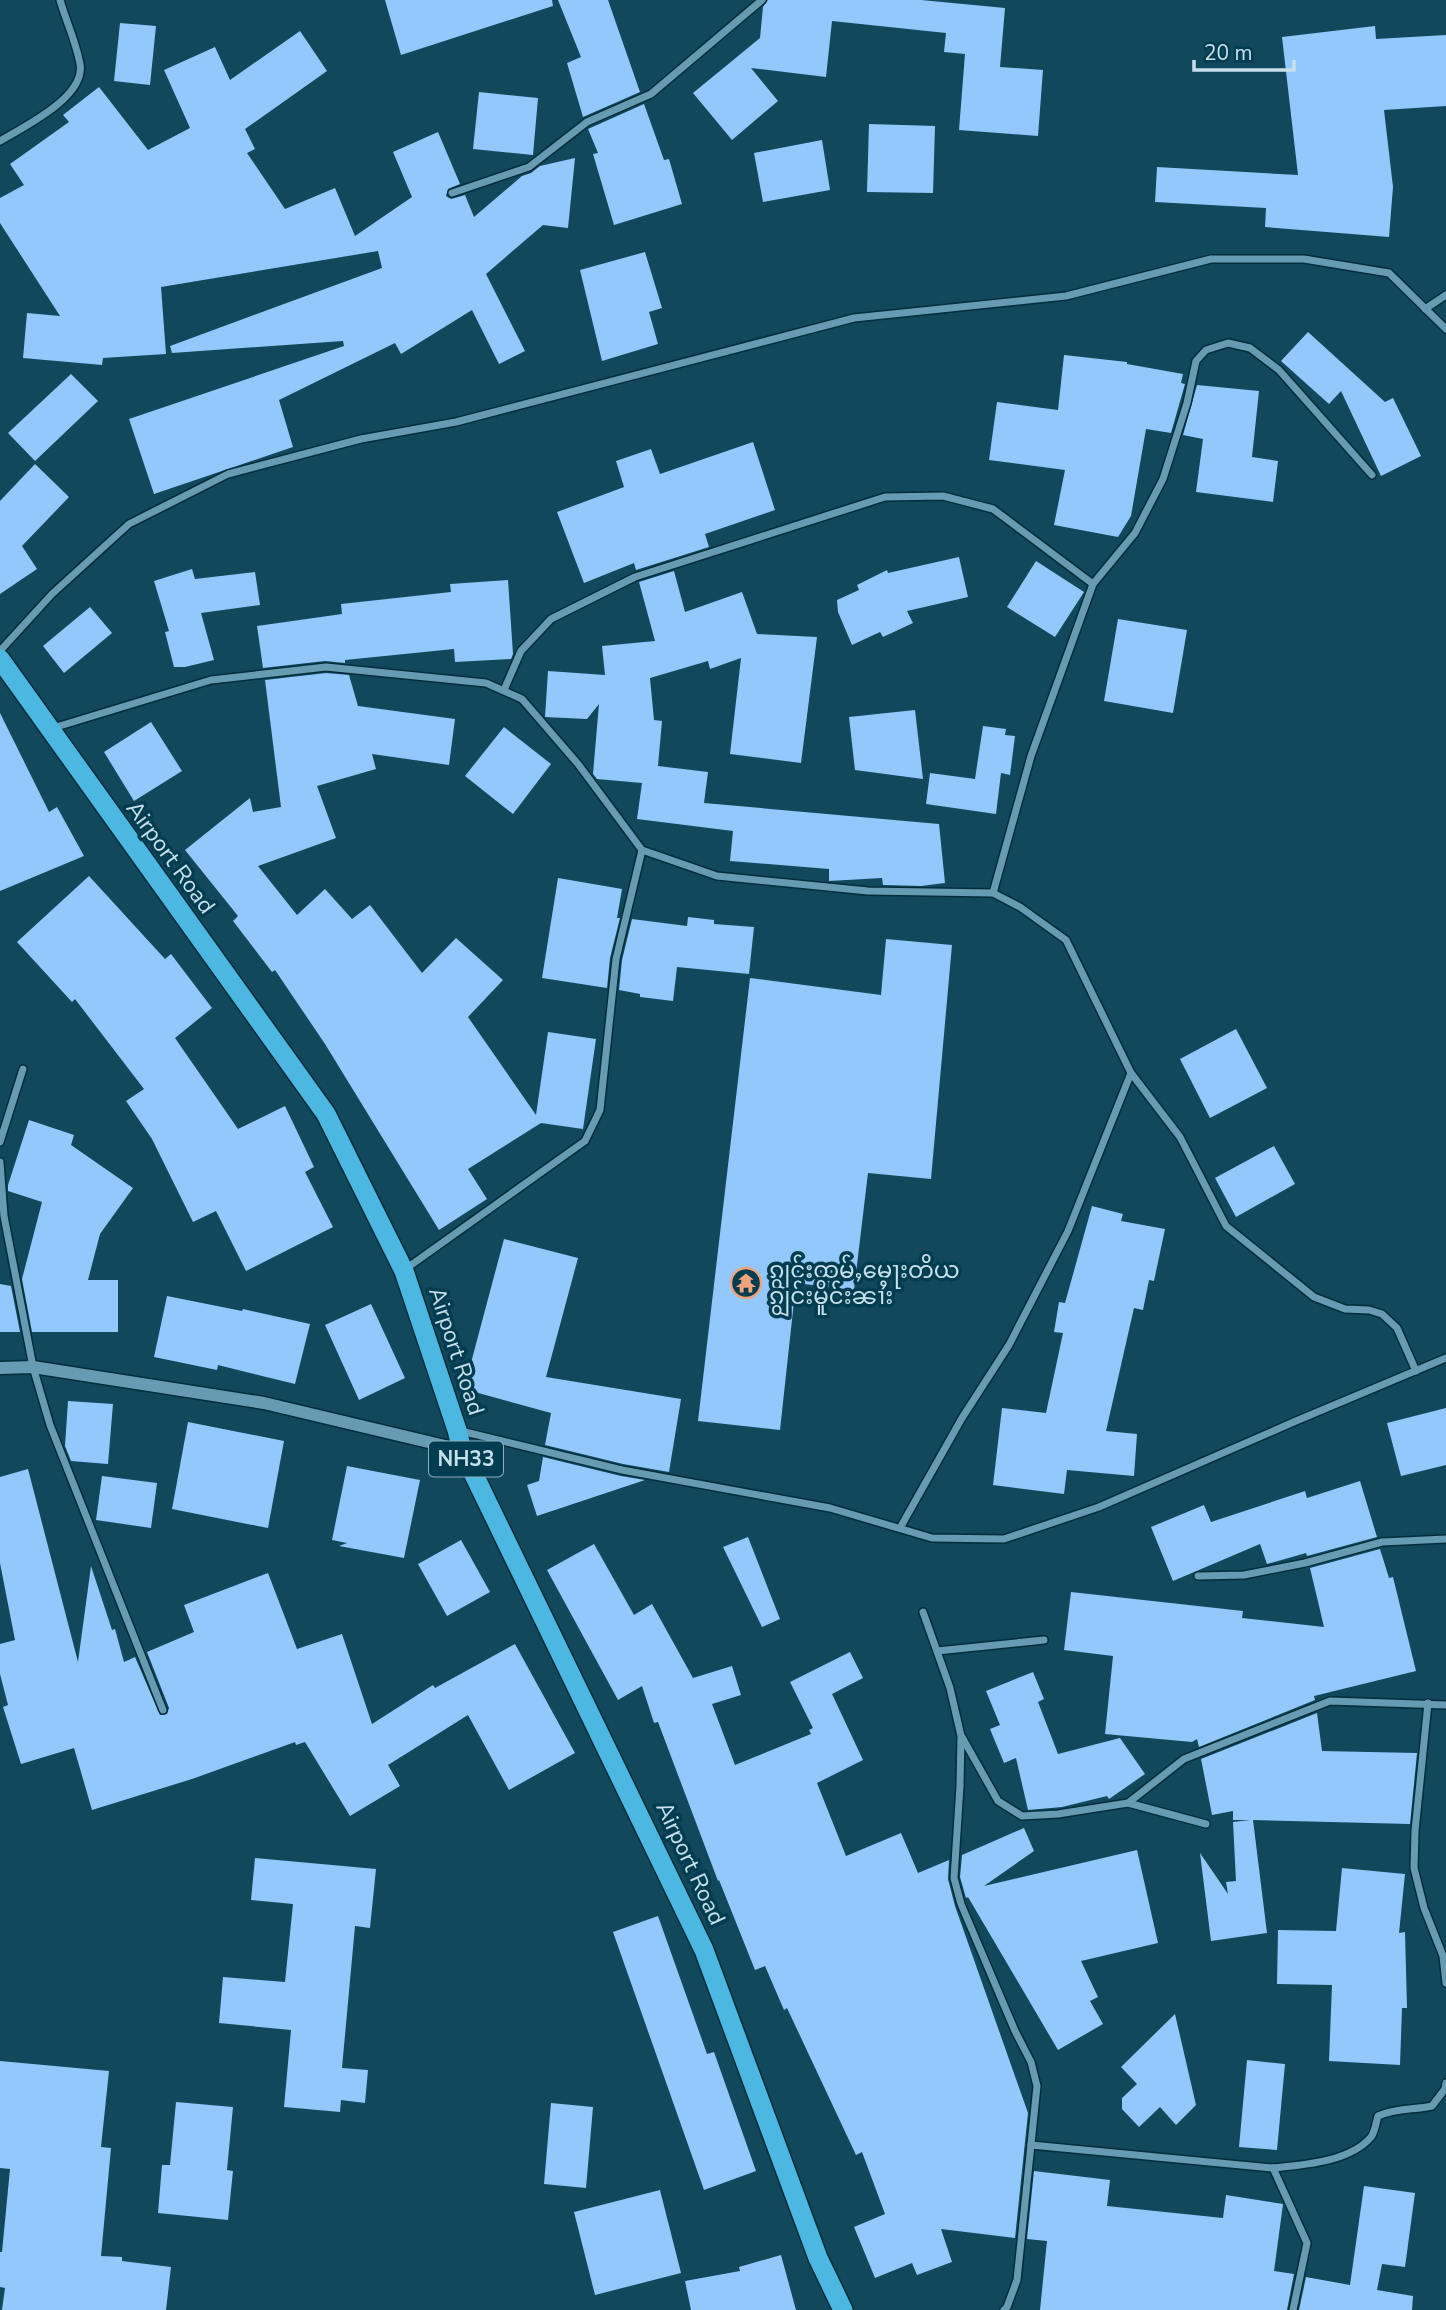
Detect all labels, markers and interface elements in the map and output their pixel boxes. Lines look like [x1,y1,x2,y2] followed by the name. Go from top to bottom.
[1194,28,1294,72] scale bar
[1204,39,1253,67] text: 20 m
[119,794,222,920] street label: Airport Road
[769,1254,960,1317] place label: ၵျွင်းထမ်ႇမေႃးတိယ ၵျွင်းမိူင်းၼၢႆး
[729,1266,763,1300] temple icon: ၵျွင်းထမ်ႇမေႃးတိယ ၵျွင်းမိူင်းၼၢႆး
[421,1283,492,1419] street label: Airport Road
[429,1442,503,1476] road number: NH33
[648,1796,733,1930] street label: Airport Road

